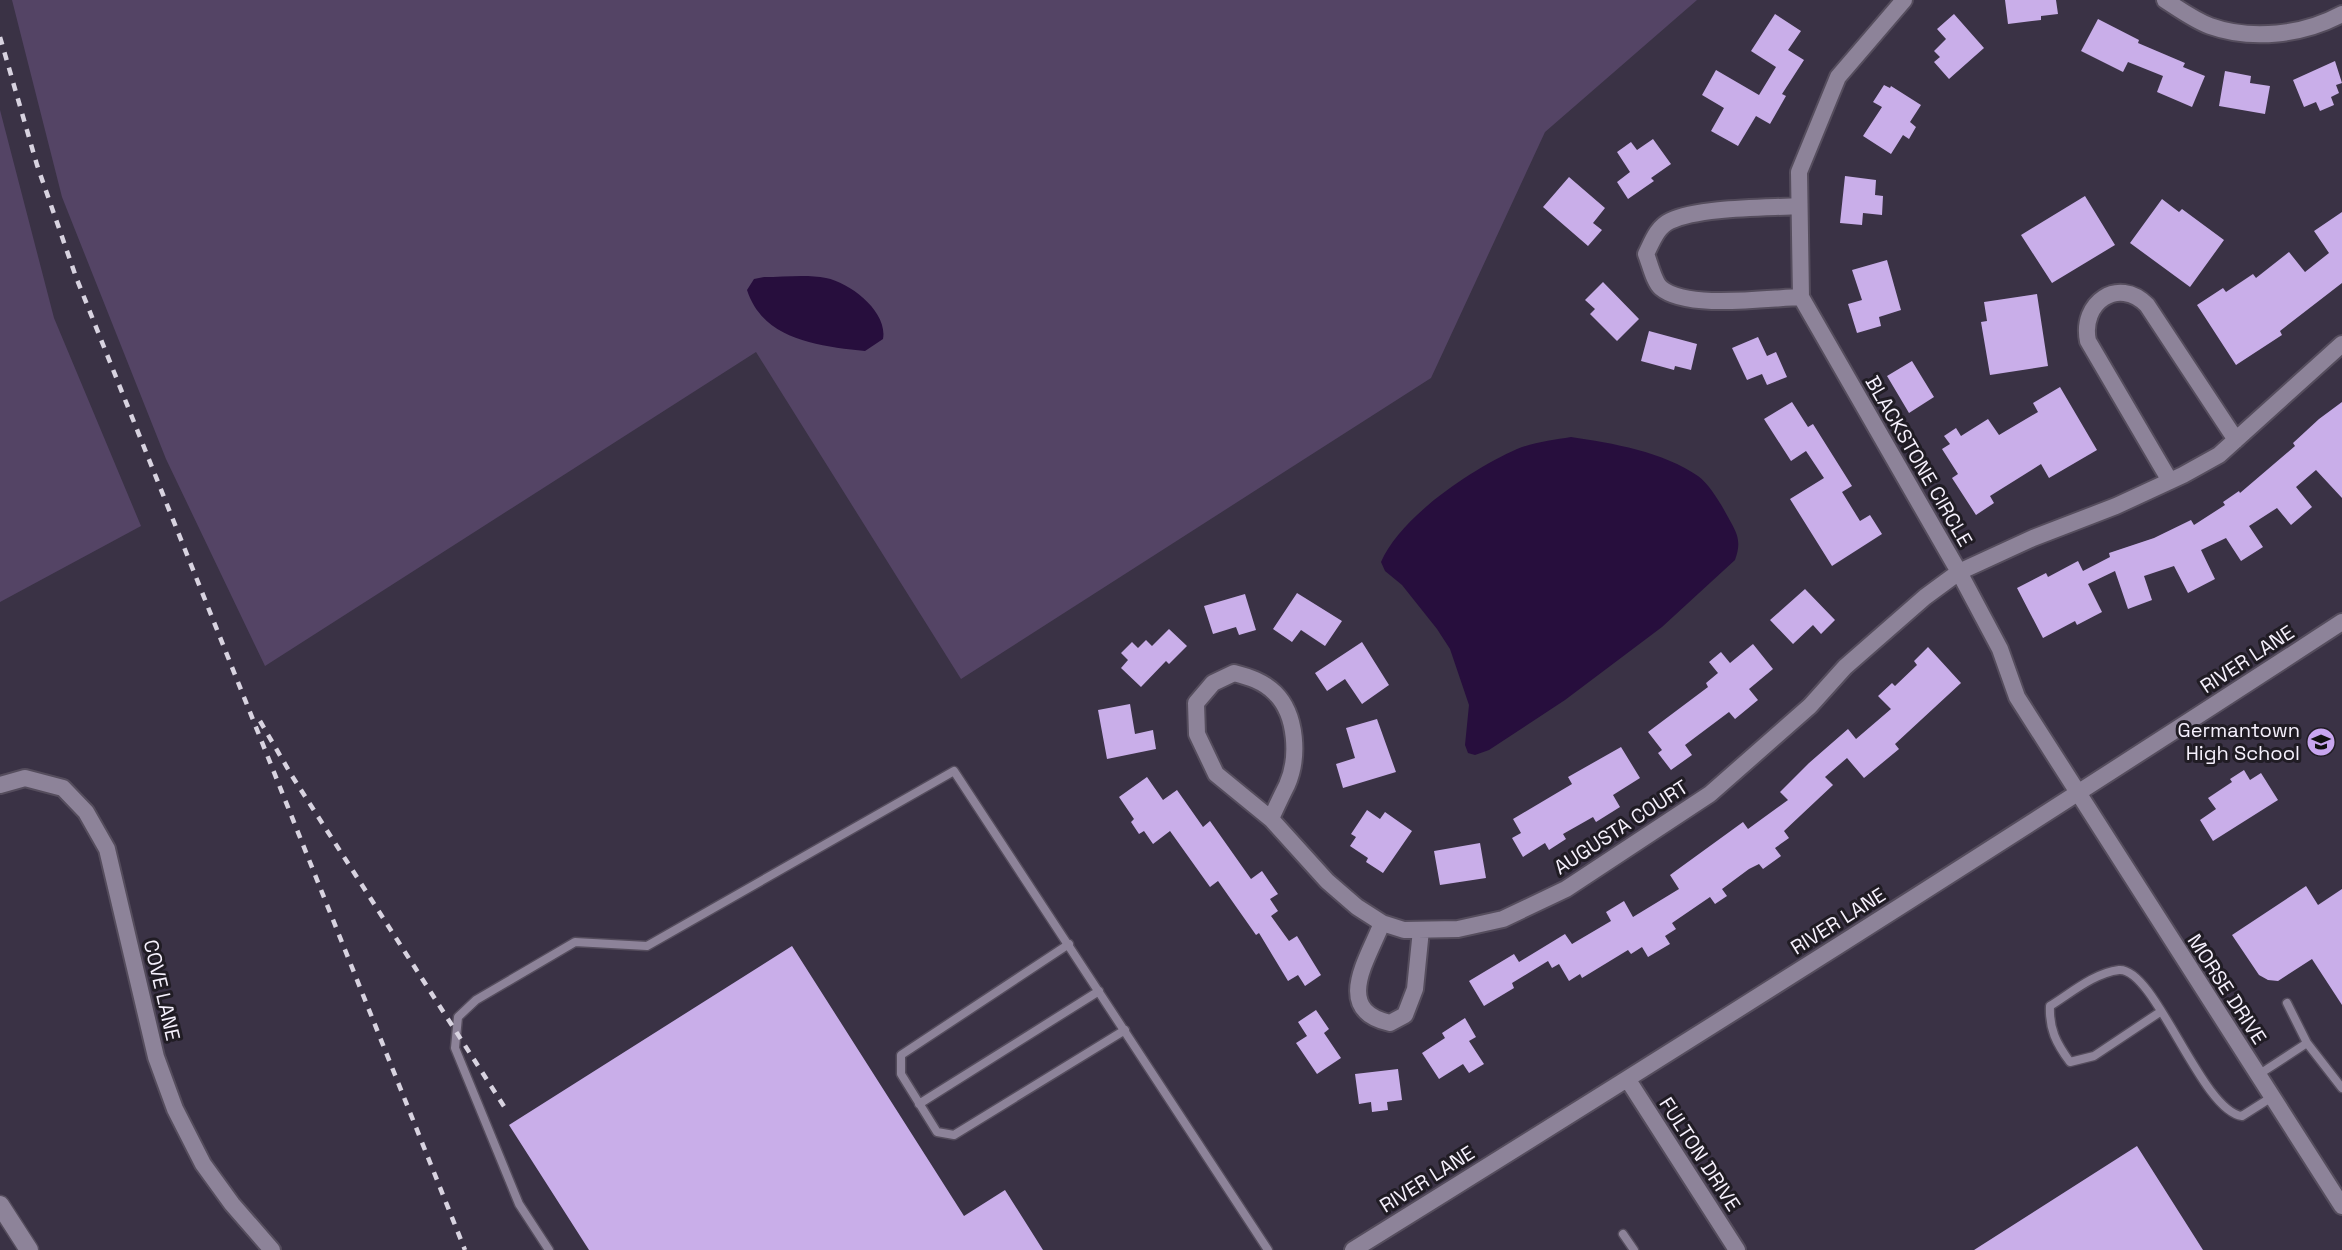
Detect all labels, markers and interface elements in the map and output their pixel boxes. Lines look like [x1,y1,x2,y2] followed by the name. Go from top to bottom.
[1860,371,1978,551] street label: BLACKSTONE CIRCLE
[2195,619,2299,699] street label: RIVER LANE
[2177,717,2300,766] place label: Germantown High School
[2305,726,2337,758] school or university icon: Germantown High School
[1549,774,1693,880] street label: AUGUSTA COURT
[1786,882,1890,960] street label: RIVER LANE
[2182,929,2272,1049] street label: MORSE DRIVE
[138,937,186,1043] street label: COVE LANE
[1654,1092,1746,1216] street label: FULTON DRIVE
[1375,1140,1479,1218] street label: RIVER LANE

